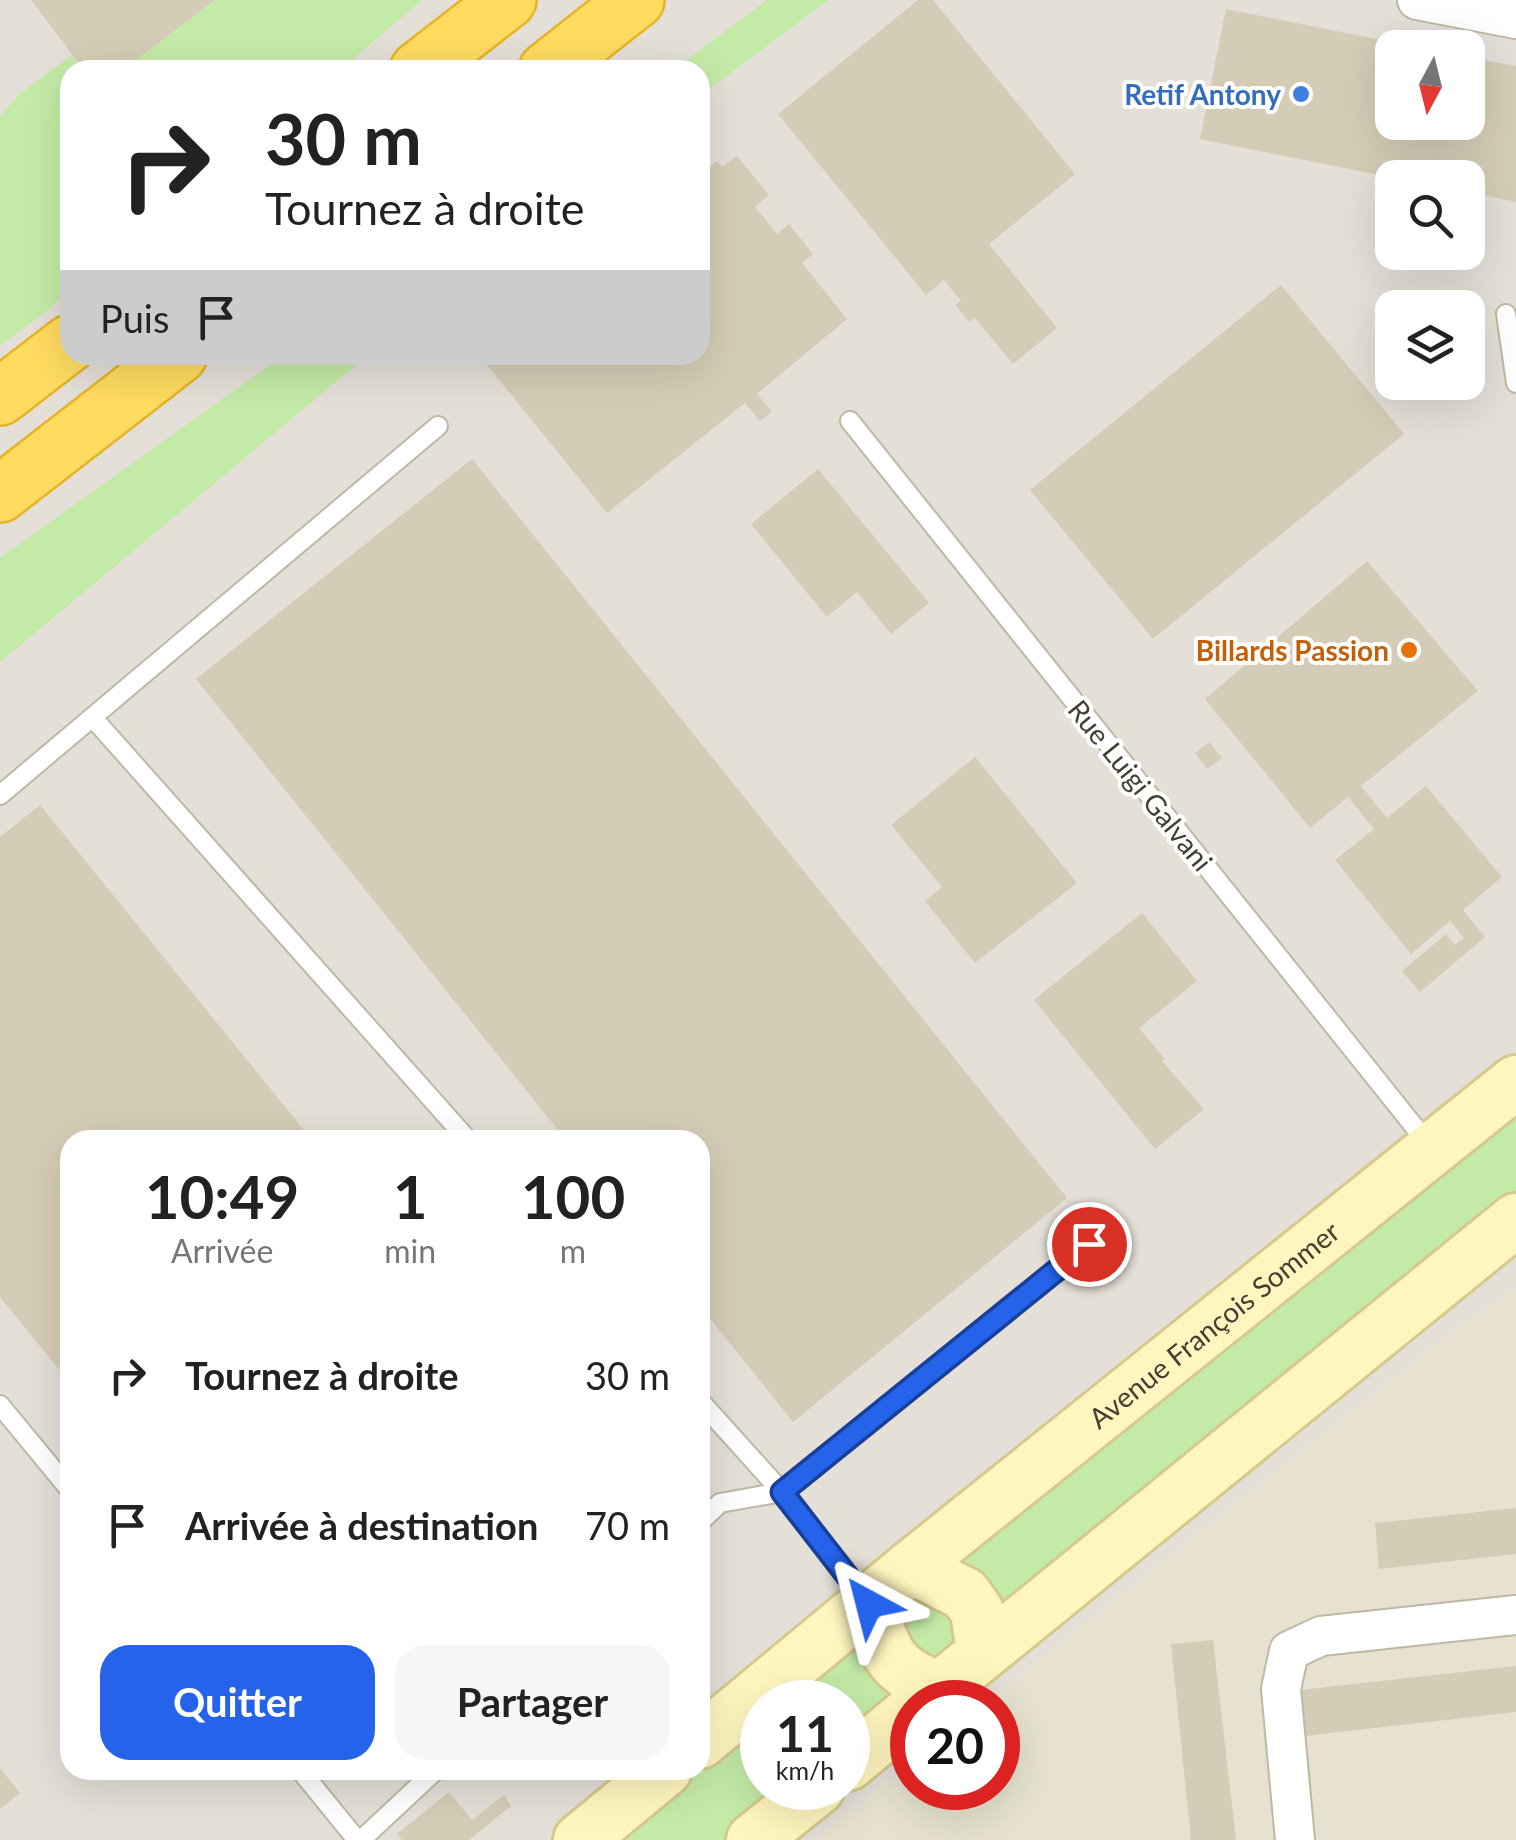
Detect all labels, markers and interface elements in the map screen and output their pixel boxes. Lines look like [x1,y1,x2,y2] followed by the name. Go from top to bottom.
[1375,30,1485,140] north arrow
[1375,30,1485,400] map controls
[1124,77,1281,111] place label: Retif Antony
[1290,83,1312,105] marker: Retif Antony
[265,96,422,180] text: 30 m
[100,100,230,230] icon: right
[1375,160,1485,270] button: search
[265,181,584,235] text: Tournez à droite
[189,290,244,345] icon: arrive
[1375,290,1485,400] button: layers
[100,295,169,341] text: Puis
[1196,633,1389,667] place label: Billards Passion
[1398,639,1420,661] marker: Billards Passion
[1062,693,1220,877] street label: Rue Luigi Galvani
[145,1160,299,1232] text: 10:49
[393,1160,428,1232] text: 1
[521,1160,625,1232] text: 100
[1047,1202,1132,1287] pin
[1082,1214,1346,1435] street label: Avenue François Sommer
[1062,1217,1117,1272] icon: arrive
[171,1231,273,1270] text: Arrivée
[384,1231,436,1270] text: min
[560,1231,586,1270] text: m
[100,1348,155,1403] icon: right
[185,1352,459,1398] text: Tournez à droite
[585,1352,670,1398] text: 30 m
[100,1498,155,1553] icon: arrive
[185,1502,538,1548] text: Arrivée à destination
[585,1502,670,1548] text: 70 m
[817,1552,921,1656] position arrow
[100,1645,375,1760] button: Quitter
[395,1645,670,1760] button: Partager
[890,1680,1020,1810] speed limit sign: 20
[776,1703,834,1763] text: 11
[776,1755,834,1785] text: km/h

